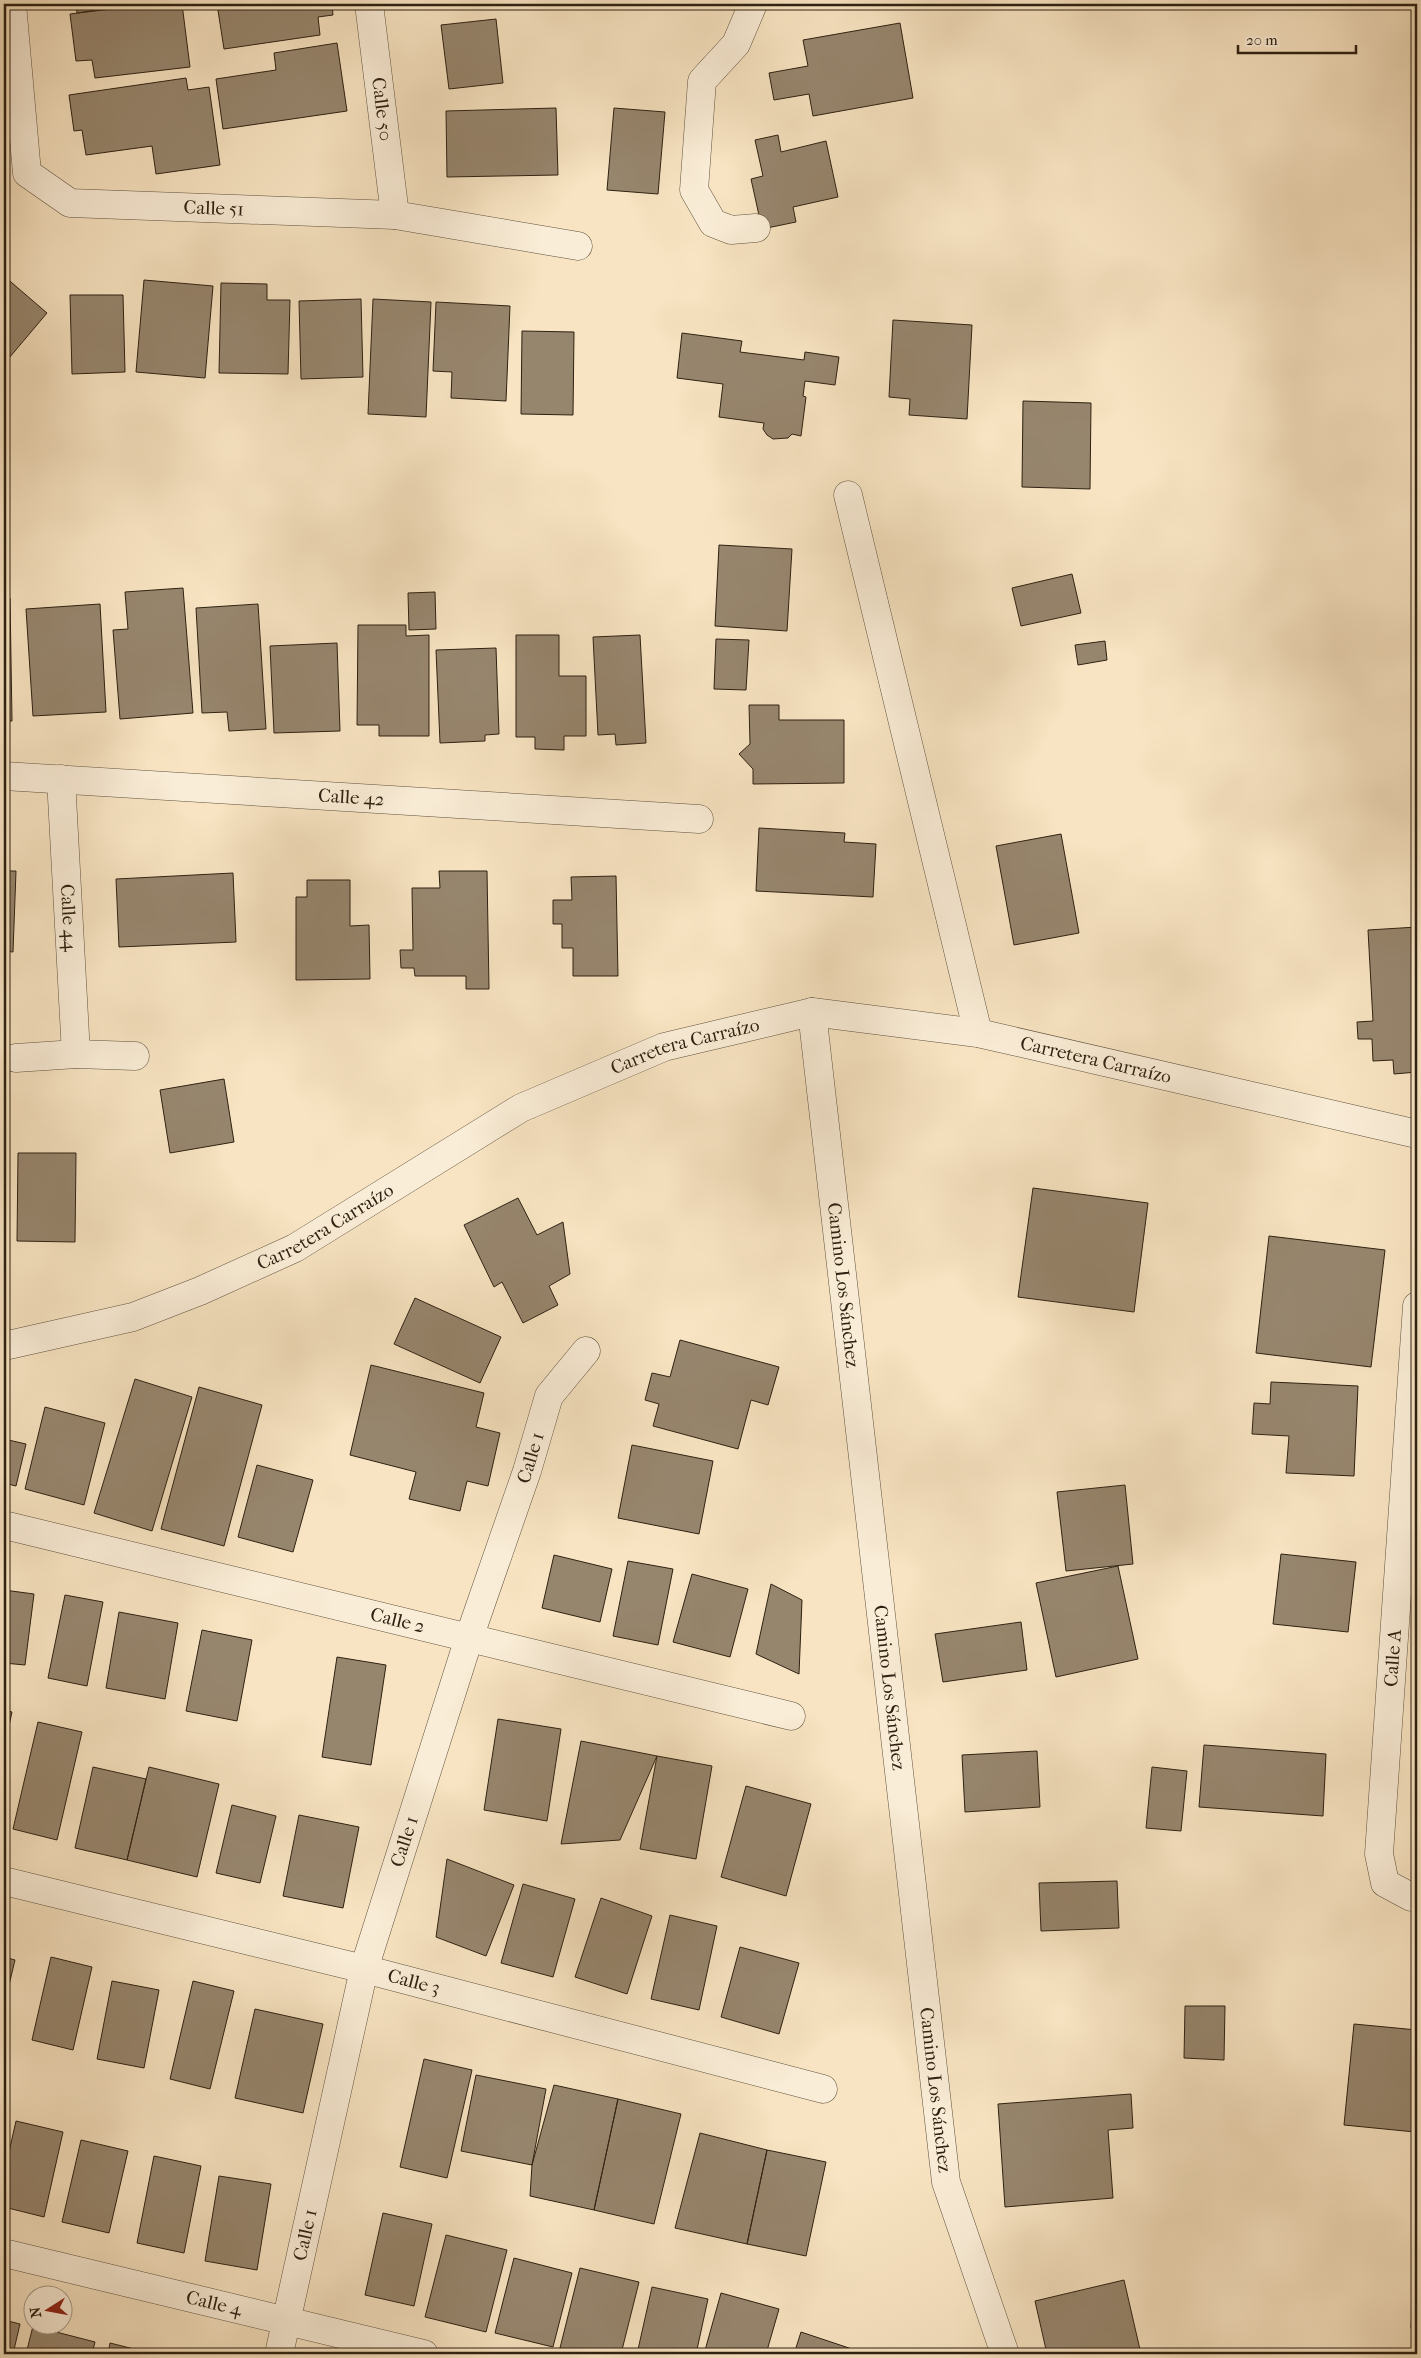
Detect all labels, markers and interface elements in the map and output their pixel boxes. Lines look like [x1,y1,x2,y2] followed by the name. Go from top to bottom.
[1238,22,1356,54] scale bar
[1246,31,1278,49] text: 20 m
[367,76,397,142] street label: Calle 50
[183,196,244,220] street label: Calle 51
[317,784,385,811] street label: Calle 42
[56,883,81,953] street label: Calle 44
[607,1014,762,1079] street label: Carretera Carraízo
[1018,1032,1174,1088] street label: Carretera Carraízo
[253,1178,398,1275] street label: Carretera Carraízo
[823,1201,864,1369] street label: Camino Los Sánchez
[513,1430,549,1486] street label: Calle 1
[368,1603,427,1638] street label: Calle 2
[869,1604,910,1771] street label: Camino Los Sánchez
[1380,1628,1406,1688] street label: Calle A
[386,1813,423,1870] street label: Calle 1
[385,1965,442,1999] street label: Calle 3
[915,2006,956,2174] street label: Camino Los Sánchez
[289,2207,322,2263] street label: Calle 1
[22,2286,72,2336] north arrow
[184,2286,245,2321] street label: Calle 4
[26,2305,45,2319] text: N

